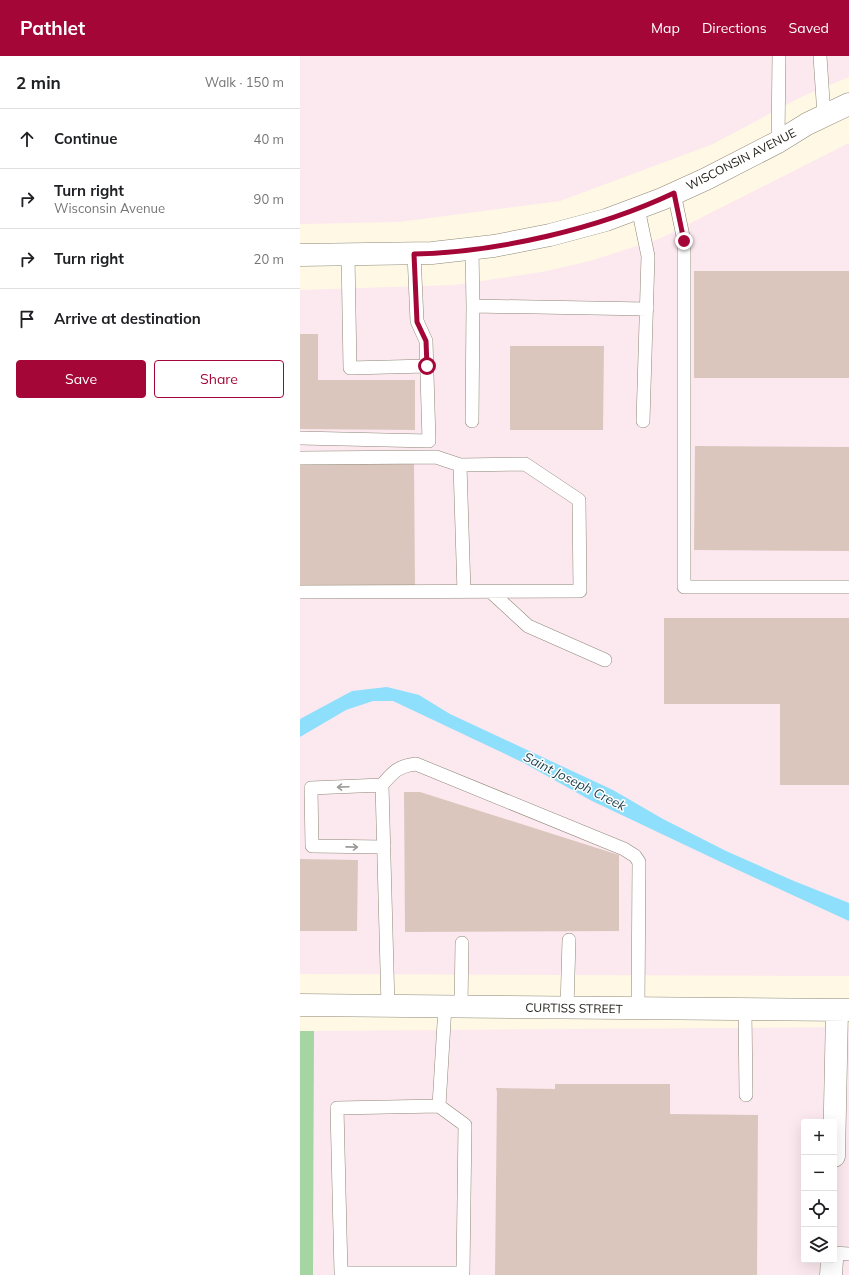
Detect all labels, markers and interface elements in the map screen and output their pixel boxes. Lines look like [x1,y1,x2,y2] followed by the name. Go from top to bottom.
[20,16,85,40] text: Pathlet
[651,19,680,37] text: Map
[702,19,767,37] text: Directions
[789,19,829,37] text: Saved
[16,72,61,93] text: 2 min
[205,74,284,90] text: Walk · 150 m
[684,125,798,193] street label: WISCONSIN AVENUE
[16,128,38,150] icon: ahead
[54,129,117,148] text: Continue
[254,131,284,147] text: 40 m
[54,181,124,200] text: Turn right
[16,188,38,210] icon: right
[254,191,284,207] text: 90 m
[54,200,165,216] text: Wisconsin Avenue
[675,232,693,250] route end
[16,248,38,270] icon: right
[54,249,124,268] text: Turn right
[254,251,284,267] text: 20 m
[16,308,38,330] icon: arrive
[54,309,201,328] text: Arrive at destination
[418,357,436,375] route start
[16,360,146,398] button: Save
[154,360,284,398] button: Share
[521,748,629,814] water label: Saint Joseph Creek
[337,783,350,790] one-way arrow
[345,843,358,851] one-way arrow
[525,1000,624,1016] street label: CURTISS STREET
[801,1119,837,1263] map controls
[801,1119,837,1155] button: +
[801,1155,837,1191] button: −
[801,1191,837,1227] button: locate
[801,1227,837,1263] button: layers

